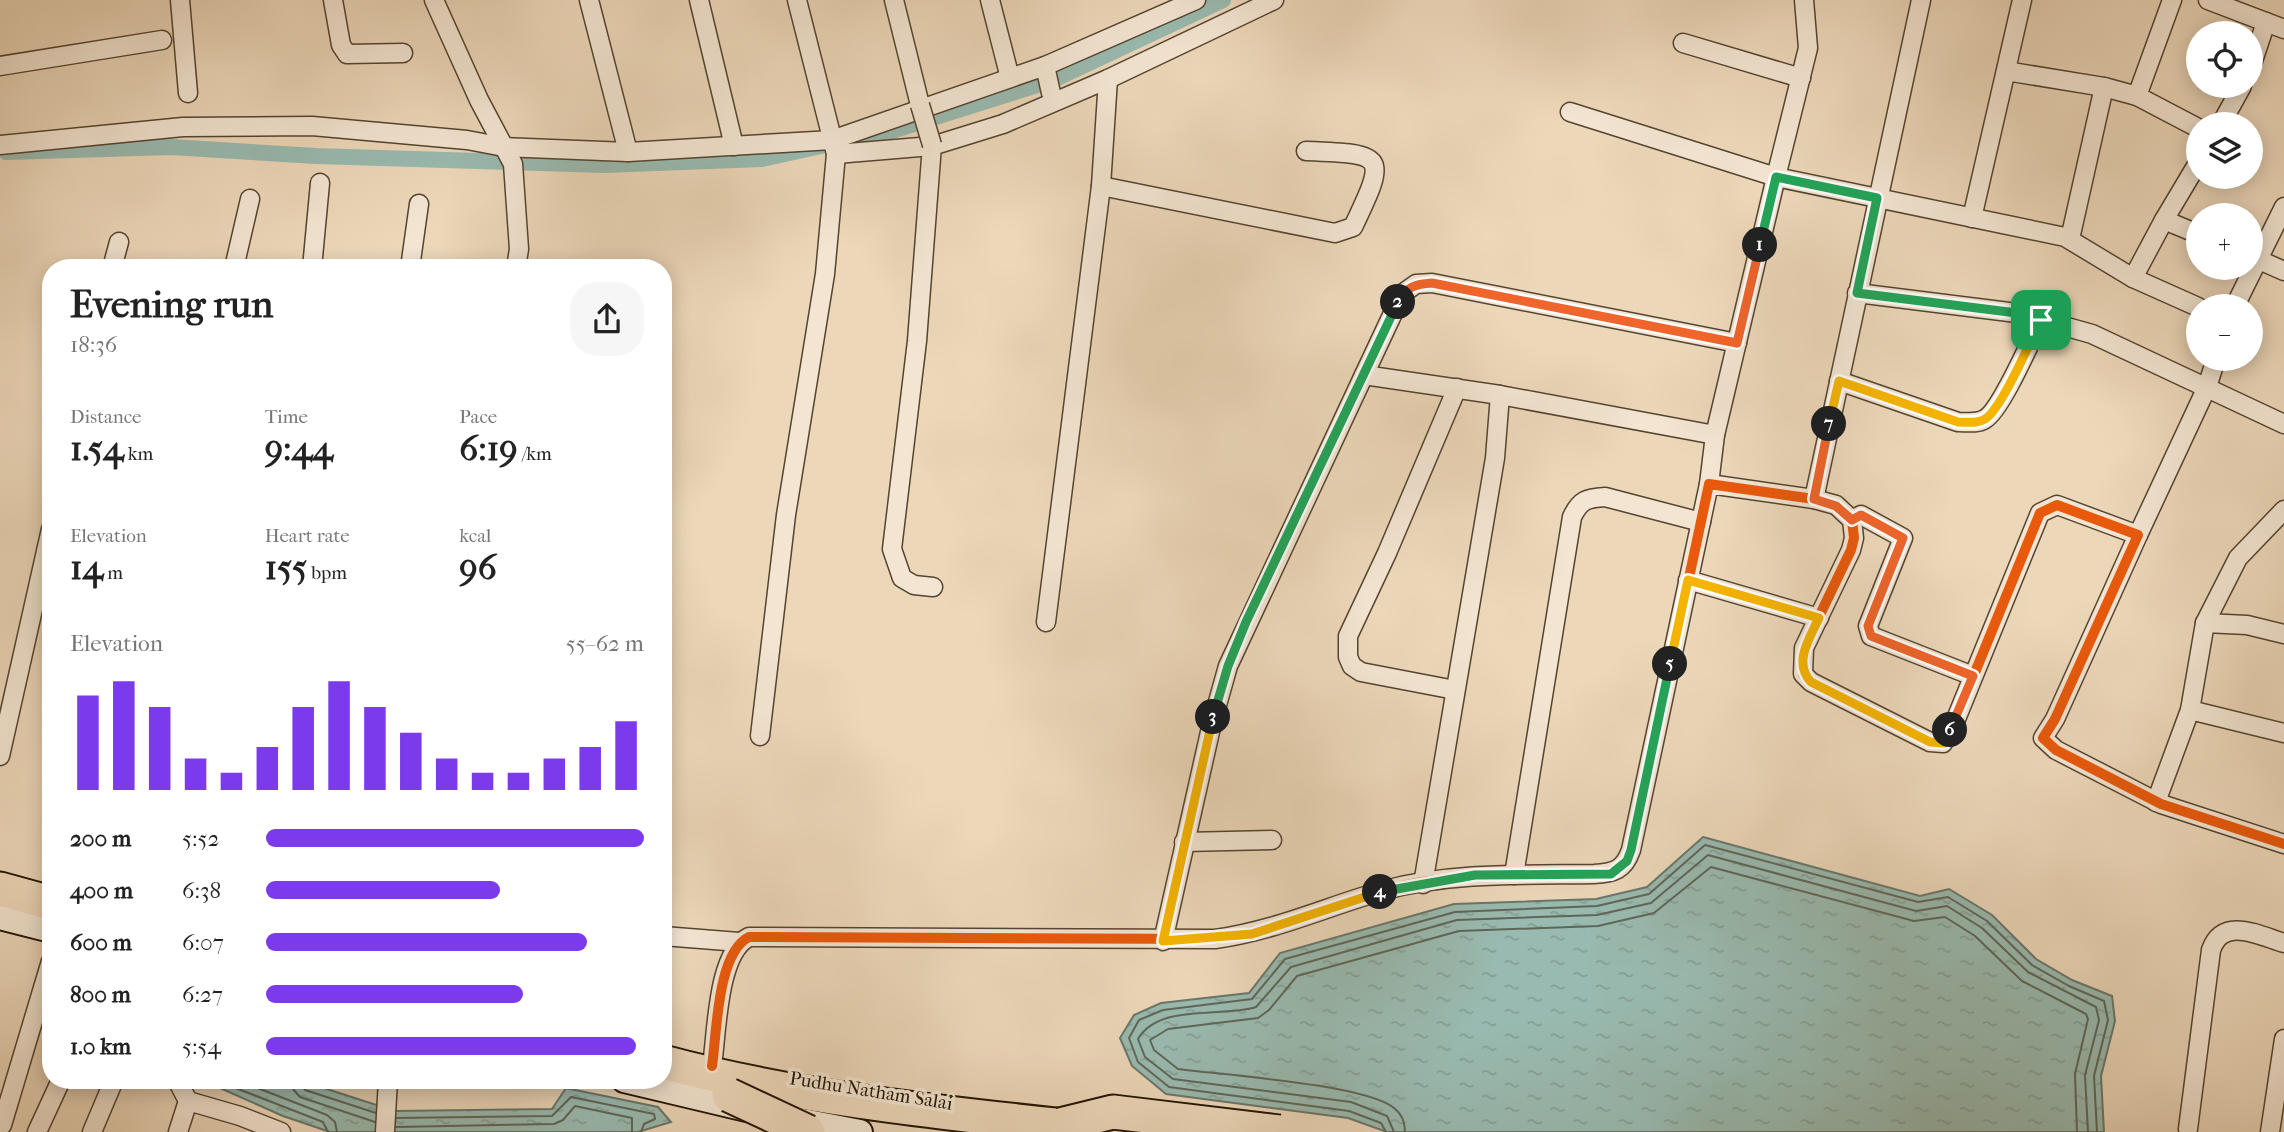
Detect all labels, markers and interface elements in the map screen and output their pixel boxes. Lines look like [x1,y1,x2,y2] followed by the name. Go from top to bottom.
[2186,21,2263,371] map controls
[2186,21,2263,98] button: locate
[2186,112,2263,189] button: layers
[2186,203,2263,280] button: +
[1742,228,1778,262] pin: 1
[1756,233,1763,255] text: 1
[70,282,273,327] text: Evening run
[570,282,644,356] button: share
[1380,284,1416,320] pin: 2
[1393,290,1402,312] text: 2
[2011,290,2071,350] pin
[2186,294,2263,371] button: −
[2022,301,2060,339] icon: arrive
[70,331,117,358] text: 18:36
[70,406,141,428] text: Distance
[265,406,308,428] text: Time
[459,406,497,428] text: Pace
[1812,406,1846,442] pin: 7
[1824,412,1833,434] text: 7
[70,428,124,469] text: 1.54
[265,428,333,469] text: 9:44
[459,428,518,469] text: 6:19
[124,443,153,465] text: km
[518,443,552,465] text: /km
[70,525,147,547] text: Elevation
[265,525,350,547] text: Heart rate
[459,525,491,547] text: kcal
[70,547,103,588] text: 14
[265,547,307,588] text: 155
[459,547,497,588] text: 96
[103,562,123,584] text: m
[307,562,347,584] text: bpm
[70,630,163,657] text: Elevation
[566,630,644,657] text: 55–62 m
[1652,646,1688,682] pin: 5
[1665,652,1674,674] text: 5
[1196,700,1230,734] pin: 3
[1209,705,1216,727] text: 3
[1932,712,1968,748] pin: 6
[1944,718,1955,740] text: 6
[70,825,131,852] text: 200 m
[182,825,219,852] text: 5:52
[1362,874,1398,910] pin: 4
[70,877,133,904] text: 400 m
[182,877,221,904] text: 6:38
[1374,880,1385,902] text: 4
[70,929,132,956] text: 600 m
[182,929,224,956] text: 6:07
[70,981,131,1008] text: 800 m
[182,981,223,1008] text: 6:27
[70,1033,131,1060] text: 1.0 km
[182,1033,221,1060] text: 5:54
[788,1067,955,1115] street label: Pudhu Natham Salai

